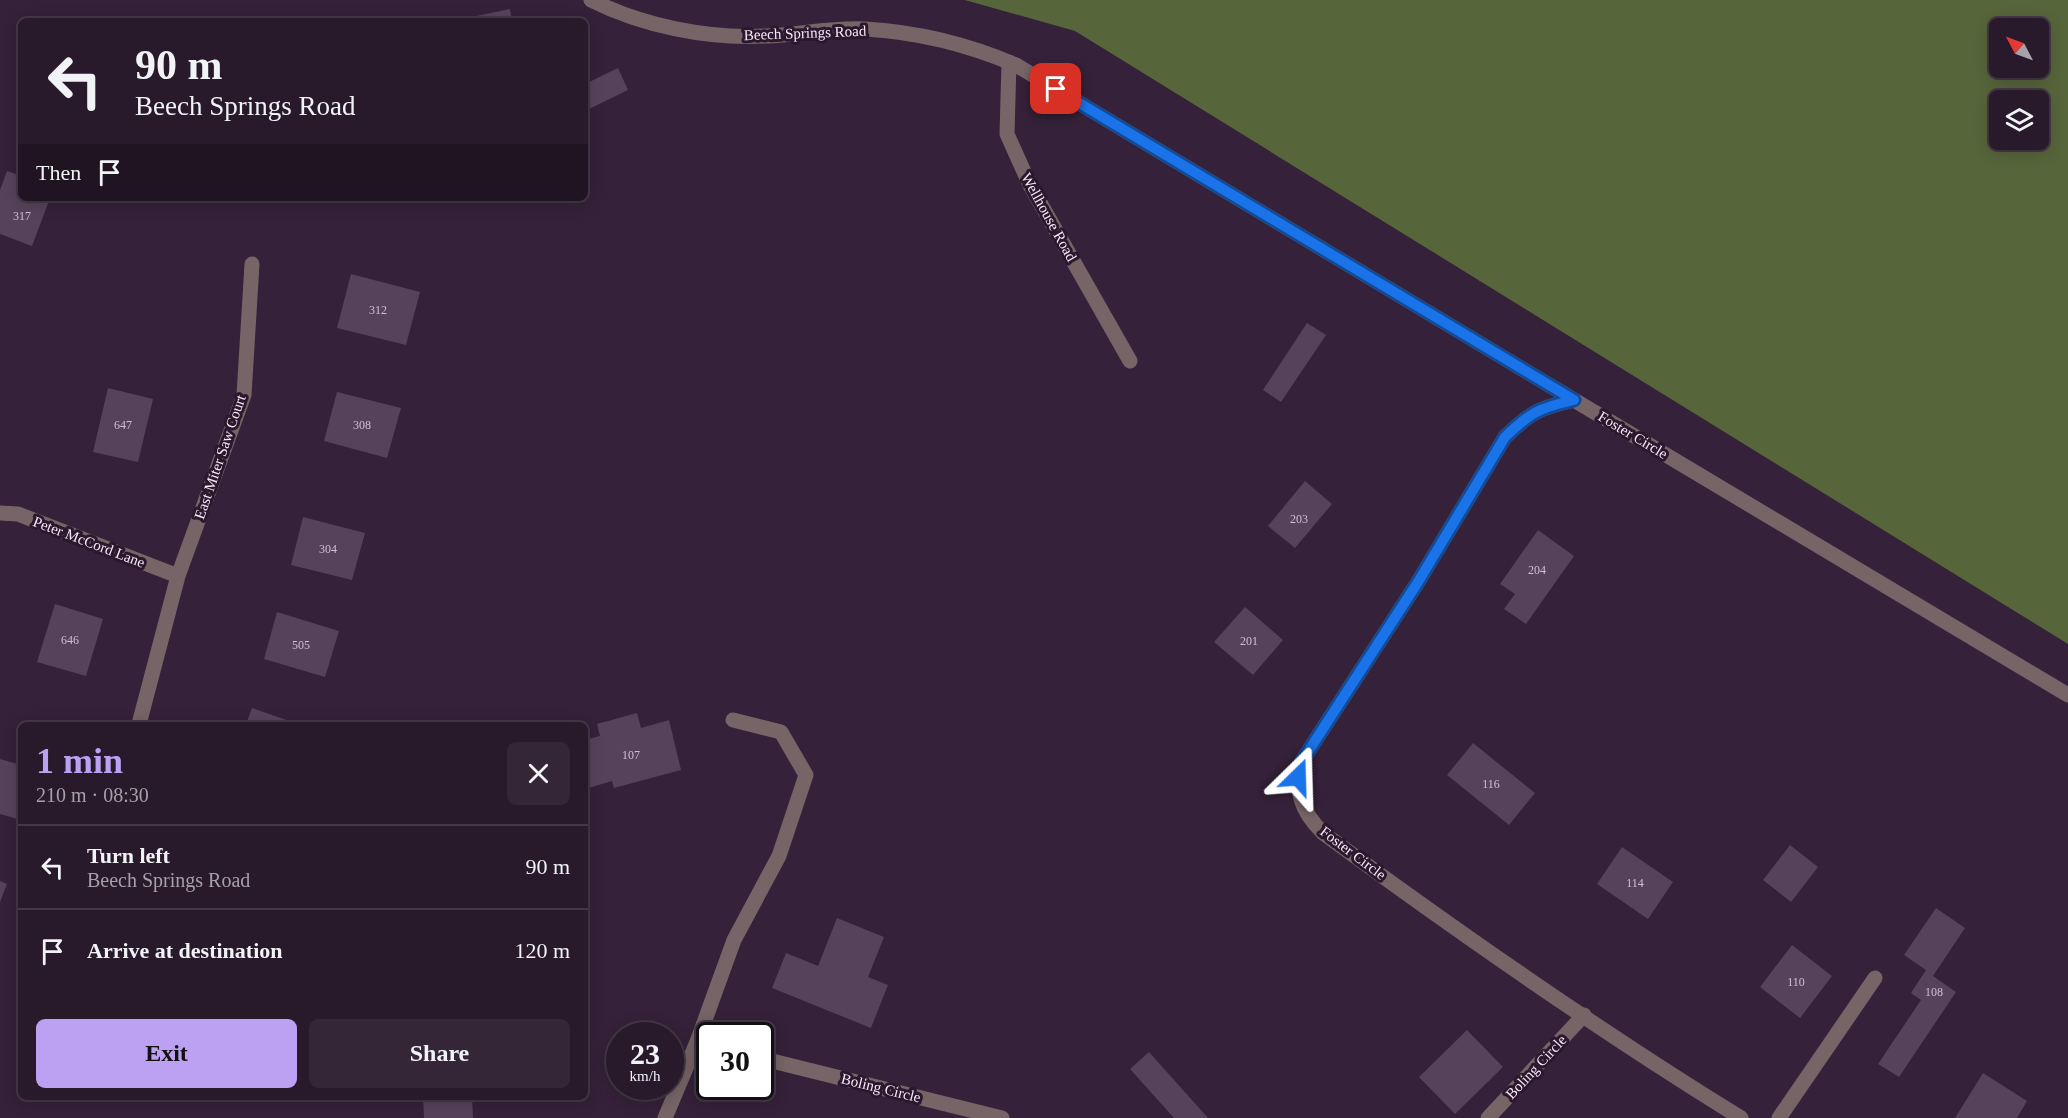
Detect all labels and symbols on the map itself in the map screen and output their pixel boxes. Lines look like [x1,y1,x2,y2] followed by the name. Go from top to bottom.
[1989,18,2049,78] north arrow
[744,23,867,43] street label: Beech Springs Road
[1030,63,1081,114] pin
[1018,170,1080,264] street label: Wellhouse Road
[13,209,31,223] house number: 317
[369,303,387,317] house number: 312
[191,392,249,521] street label: East Miter Saw Court
[1595,408,1671,462] street label: Foster Circle
[114,418,132,432] house number: 647
[353,418,371,432] house number: 308
[1290,512,1308,526] house number: 203
[31,513,147,571] street label: Peter McCord Lane
[319,542,337,556] house number: 304
[1528,563,1546,577] house number: 204
[61,633,79,647] house number: 646
[1240,634,1258,648] house number: 201
[292,638,310,652] house number: 505
[1266,745,1330,809] position arrow
[622,748,640,762] house number: 107
[1482,777,1500,791] house number: 116
[1317,823,1389,883] street label: Foster Circle
[1626,876,1644,890] house number: 114
[1787,975,1805,989] house number: 110
[1925,985,1943,999] house number: 108
[696,1022,774,1100] speed limit sign: 30
[1502,1032,1570,1102] street label: Boling Circle
[840,1070,923,1106] street label: Boling Circle

